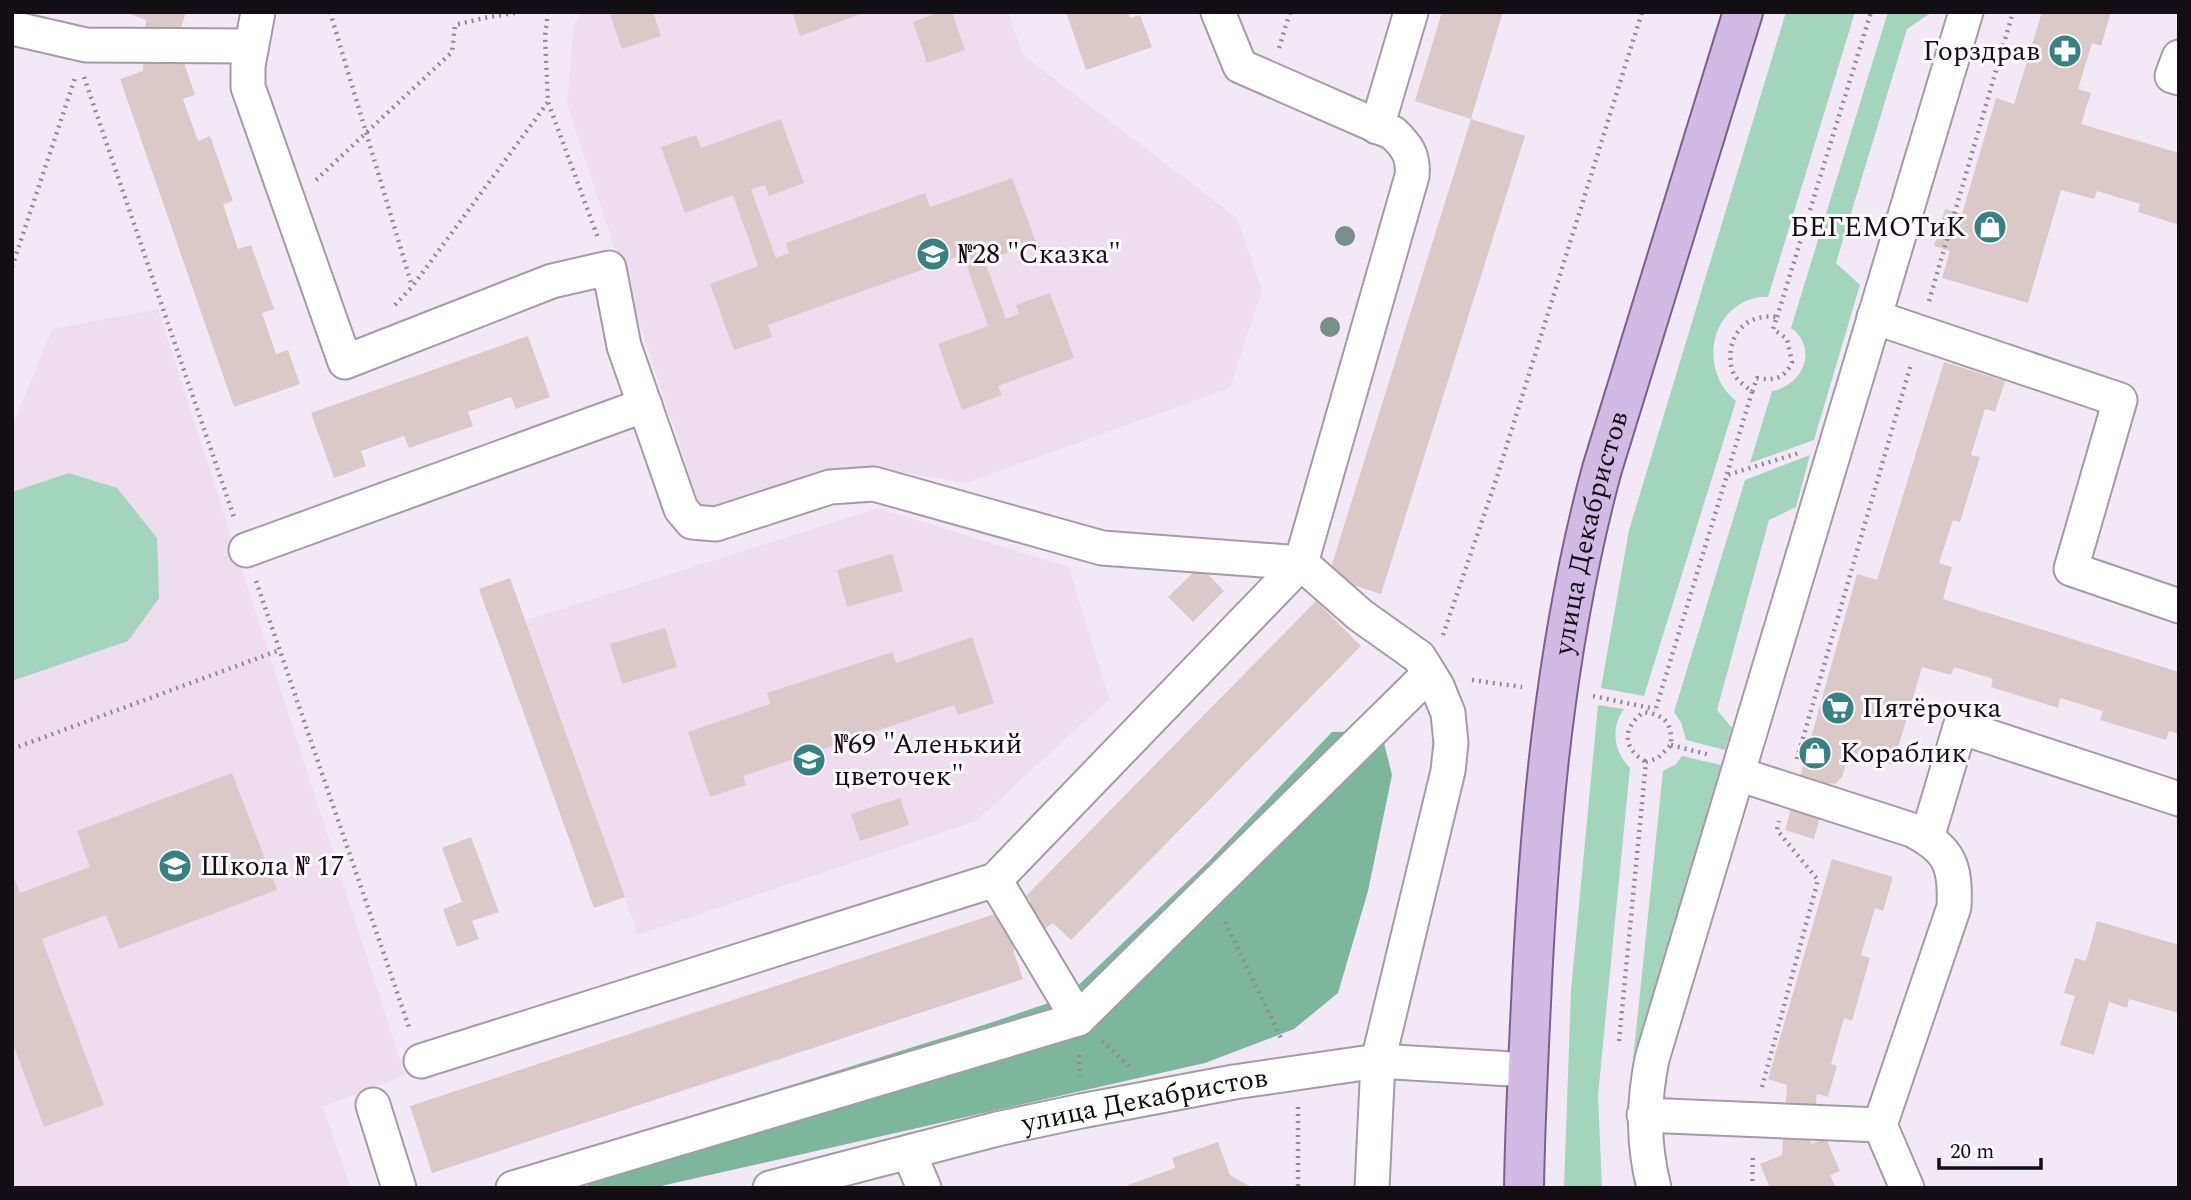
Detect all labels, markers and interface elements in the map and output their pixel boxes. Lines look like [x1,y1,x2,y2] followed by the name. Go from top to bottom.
[1923,30,2040,73] place label: Горздрав
[2046,32,2084,70] pharmacy icon: Горздрав
[1790,206,1966,249] place label: БЕГЕМОТиК
[1971,208,2009,246] shop icon: БЕГЕМОТиК
[958,233,1121,276] place label: №28 "Сказка"
[914,235,952,273] school or university icon: №28 "Сказка"
[1542,406,1640,659] street label: улица Декабристов
[1862,687,2002,730] place label: Пятёрочка
[1819,689,1857,727] supermarket icon: Пятёрочка
[834,723,1022,798] place label: №69 "Аленький цветочек"
[1840,732,1967,775] place label: Кораблик
[1796,734,1834,772] shop icon: Кораблик
[790,741,828,779] school or university icon: №69 "Аленький цветочек"
[200,845,345,888] place label: Школа № 17
[156,847,194,885] school or university icon: Школа № 17
[1017,1056,1270,1145] street label: улица Декабристов
[1939,1126,2040,1170] scale bar
[1950,1136,1994,1168] text: 20 m

